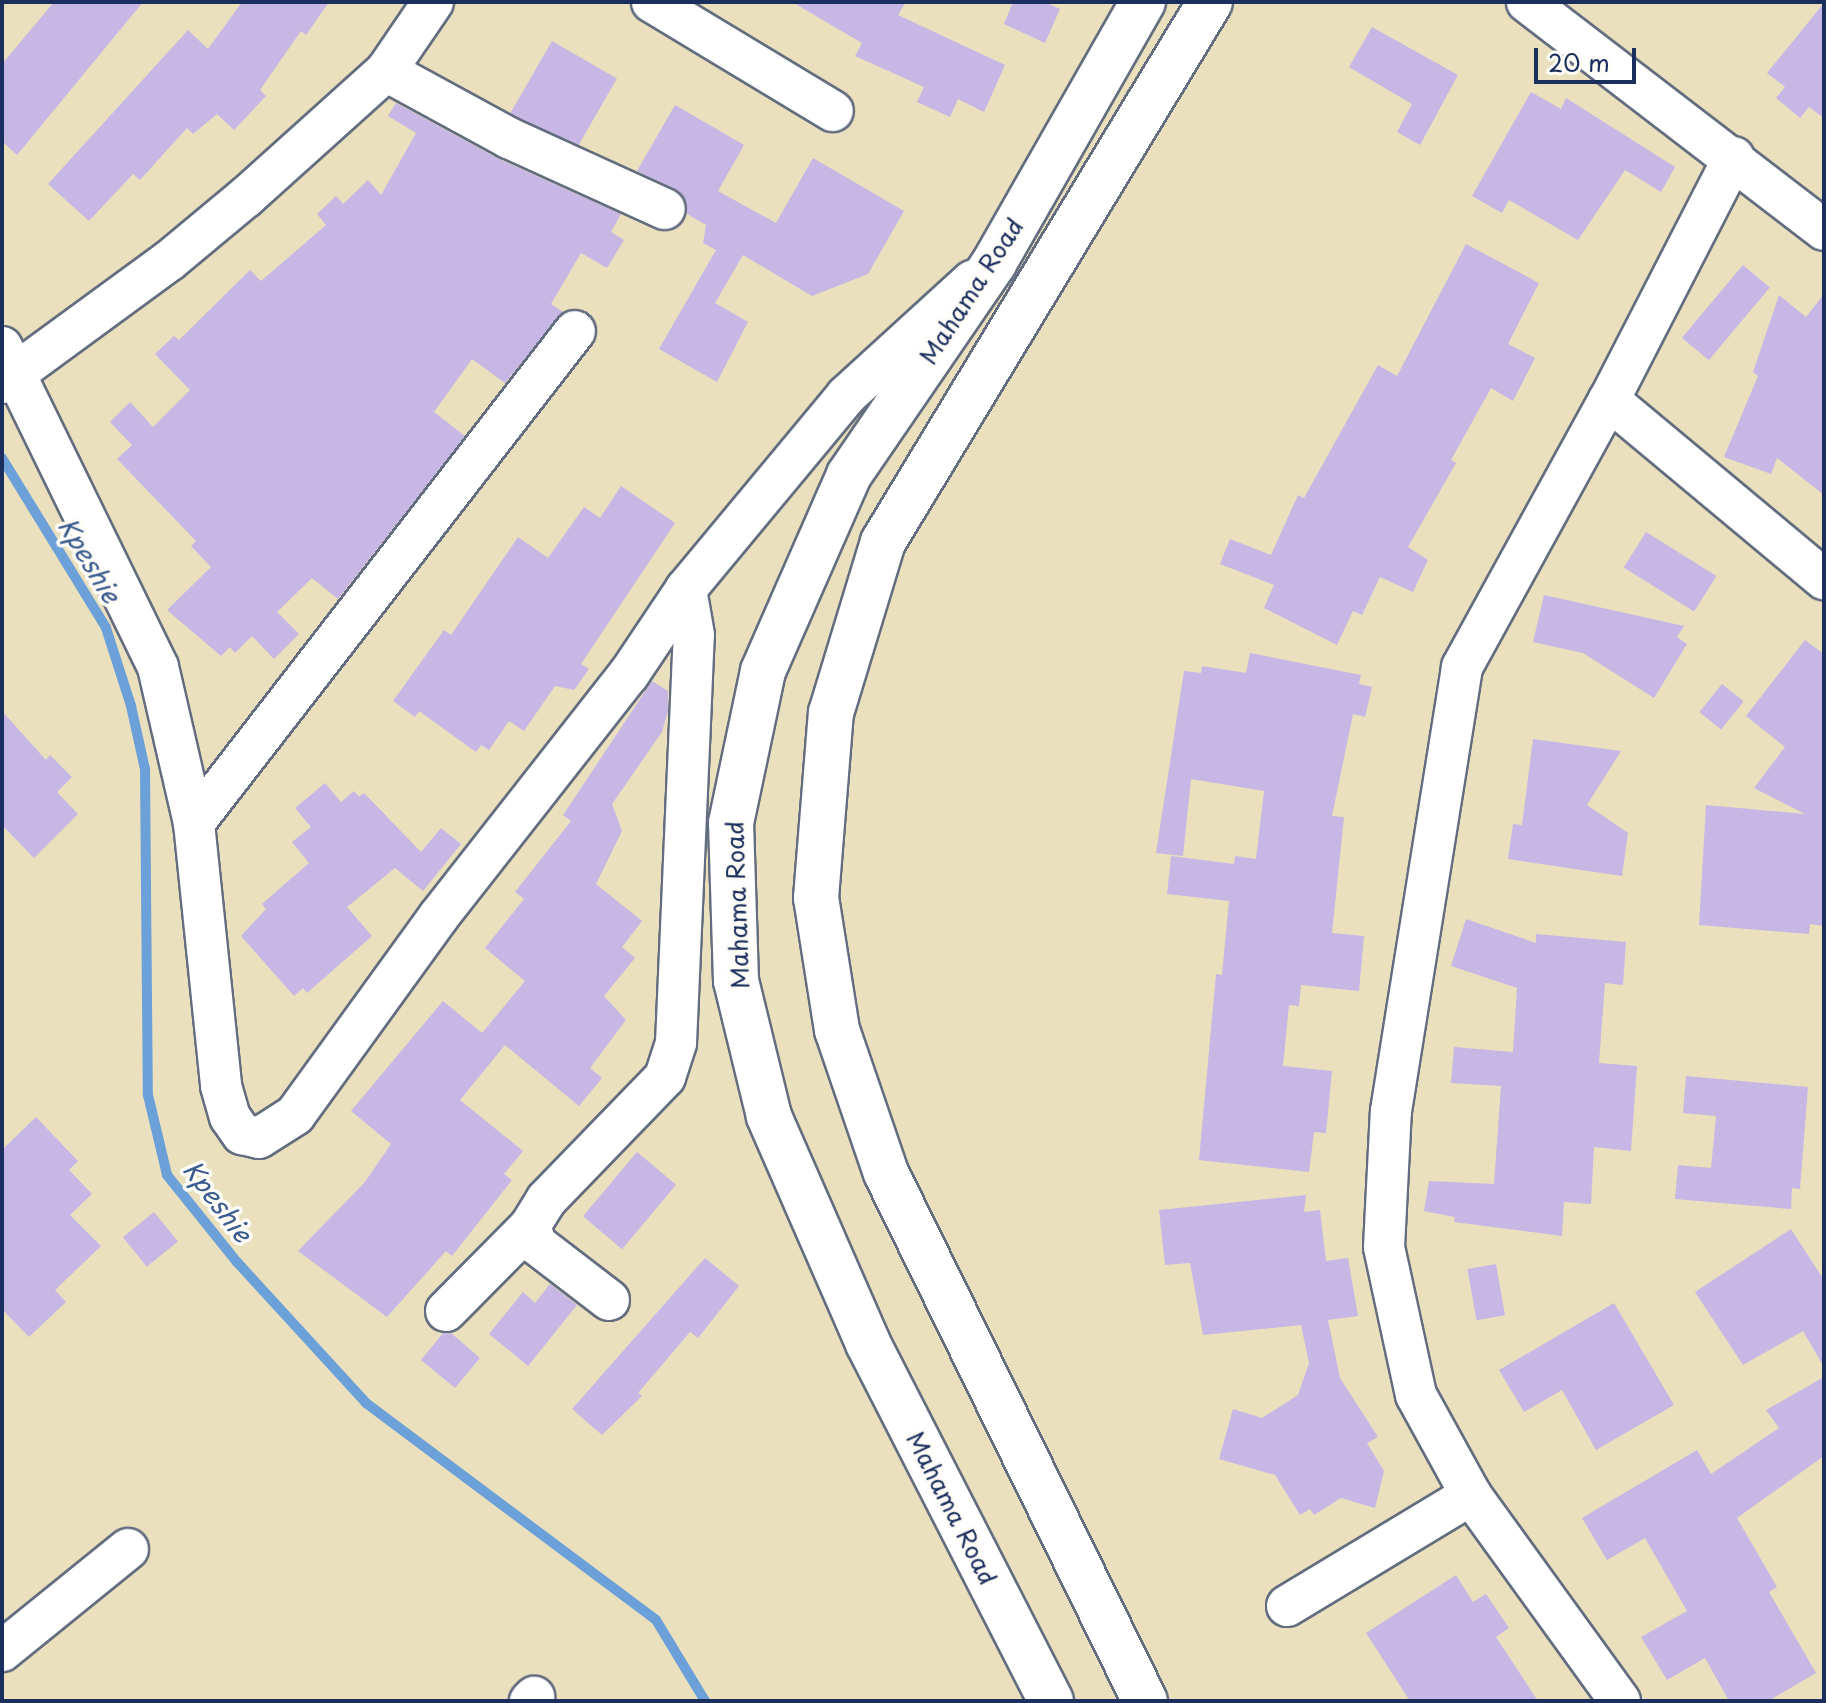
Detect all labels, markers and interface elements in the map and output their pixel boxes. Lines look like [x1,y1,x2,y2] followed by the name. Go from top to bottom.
[1538,32,1640,82] scale bar
[1548,44,1610,80] text: 20 m
[913,213,1029,369] street label: Mahama Road
[52,512,128,608] water label: Kpeshie
[720,821,754,989] street label: Mahama Road
[177,1154,259,1248] water label: Kpeshie
[901,1427,1003,1589] street label: Mahama Road

